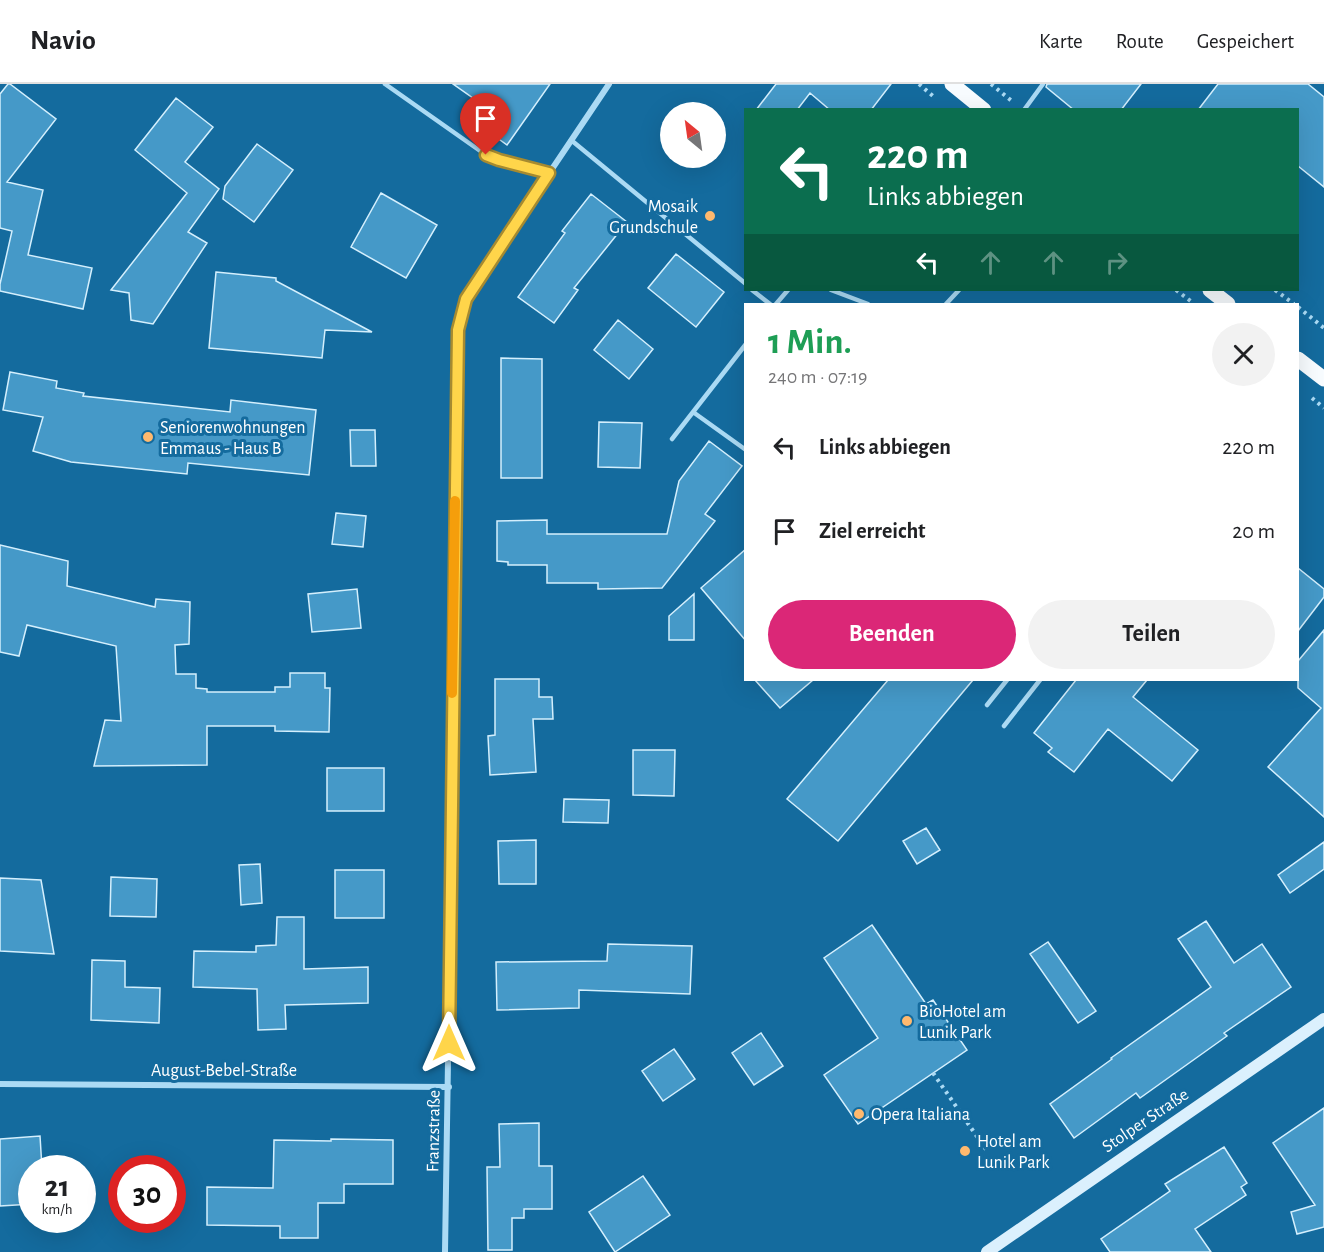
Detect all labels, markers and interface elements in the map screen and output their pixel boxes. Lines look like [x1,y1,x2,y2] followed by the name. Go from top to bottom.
[30,27,96,55] text: Navio
[1039,31,1083,52] text: Karte
[1116,31,1164,52] text: Route
[1197,31,1294,52] text: Gespeichert
[460,93,511,155] pin
[469,102,502,135] icon: arrive
[660,102,726,168] north arrow
[660,102,726,168] map controls
[768,132,846,210] icon: left
[867,134,969,176] text: 220 m
[867,183,1024,210] text: Links abbiegen
[609,198,699,237] place label: Mosaik Grundschule
[703,209,717,223] marker: Mosaik Grundschule
[911,246,944,279] icon: left
[974,246,1007,279] icon: ahead
[1037,246,1070,279] icon: ahead
[1100,246,1133,279] icon: right
[1212,323,1275,386] button: close
[768,324,852,360] text: 1 Min.
[768,367,868,387] text: 240 m · 07:19
[160,419,306,458] place label: Seniorenwohnungen Emmaus - Haus B
[141,430,155,444] marker: Seniorenwohnungen Emmaus - Haus B
[768,431,801,464] icon: left
[819,436,951,458] text: Links abbiegen
[1222,436,1275,458] text: 220 m
[768,515,801,548] icon: arrive
[819,520,926,542] text: Ziel erreicht
[1232,520,1275,542] text: 20 m
[768,600,1016,669] button: Beenden
[1028,600,1275,669] button: Teilen
[919,1003,1006,1042] place label: BioHotel am Lunik Park
[417,1011,481,1075] position arrow
[900,1014,914,1028] marker: BioHotel am Lunik Park
[151,1062,297,1080] street label: August-Bebel-Straße
[1099,1085,1192,1156] street label: Stolper Straße
[424,1090,444,1172] street label: Franzstraße
[871,1106,970,1124] place label: Opera Italiana
[852,1107,866,1121] marker: Opera Italiana
[977,1133,1050,1172] place label: Hotel am Lunik Park
[958,1144,972,1158] marker: Hotel am Lunik Park
[108,1155,186,1233] speed limit sign: 30
[45,1172,69,1202] text: 21
[42,1202,72,1217] text: km/h

